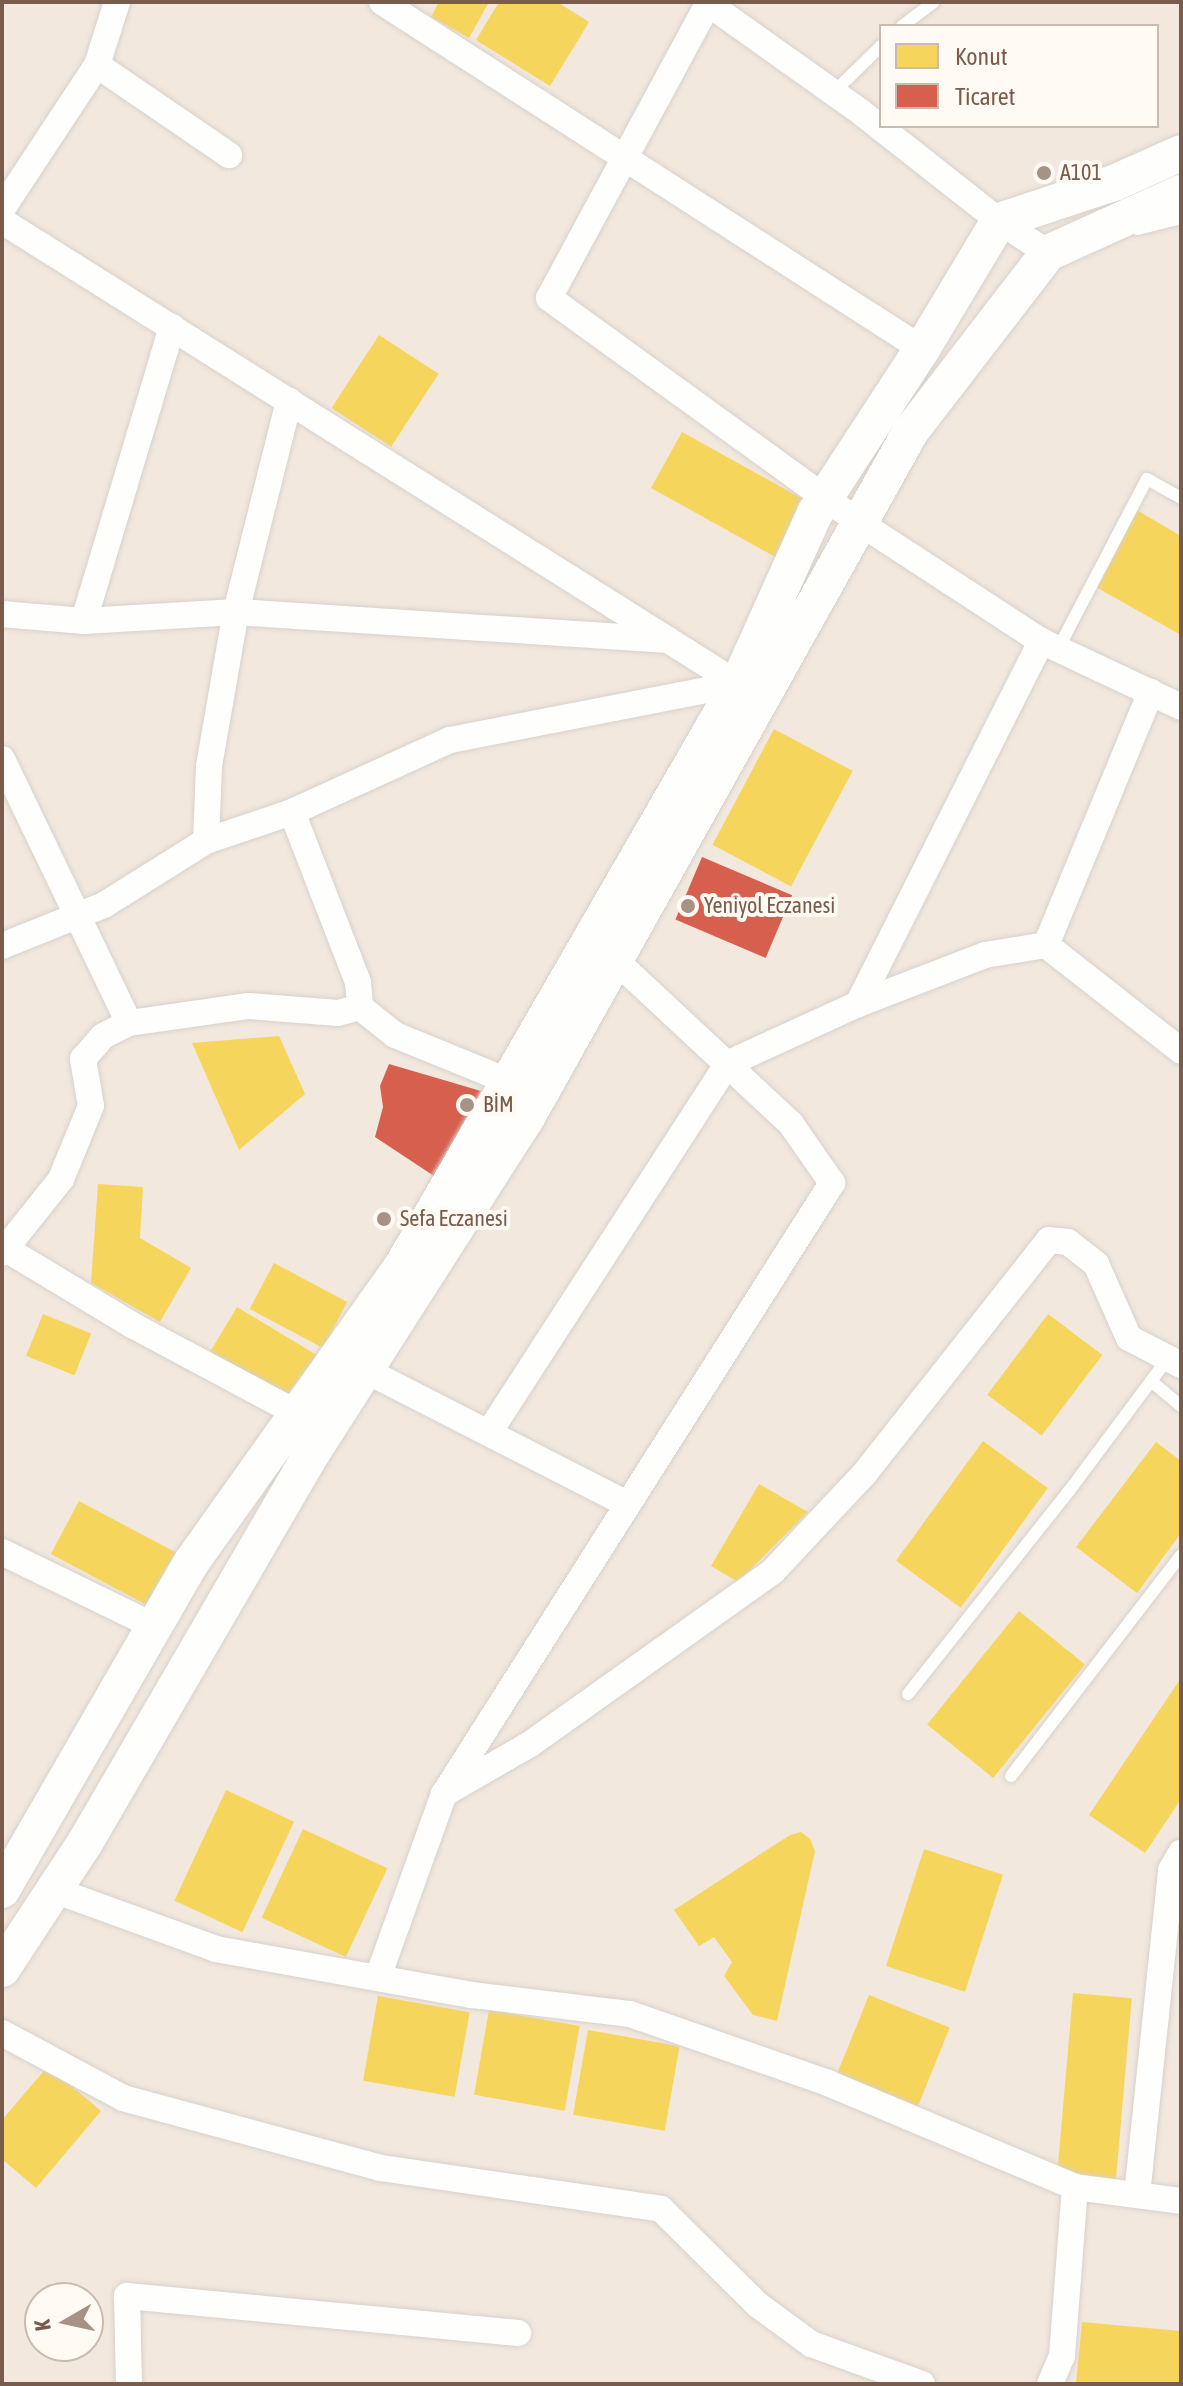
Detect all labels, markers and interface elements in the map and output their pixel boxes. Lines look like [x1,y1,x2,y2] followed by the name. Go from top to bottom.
[879,24,1159,128] legend
[955,43,1008,70] text: Konut
[955,83,1016,110] text: Ticaret
[1060,160,1102,186] place label: A101
[1035,164,1053,182] marker: A101
[704,893,835,919] place label: Yeniyol Eczanesi
[679,897,697,915] marker: Yeniyol Eczanesi
[483,1092,514,1118] place label: BİM
[458,1096,476,1114] marker: BİM
[400,1206,508,1232] place label: Sefa Eczanesi
[375,1210,393,1228] marker: Sefa Eczanesi
[24,2282,104,2362] north arrow
[29,2318,56,2333] text: K

